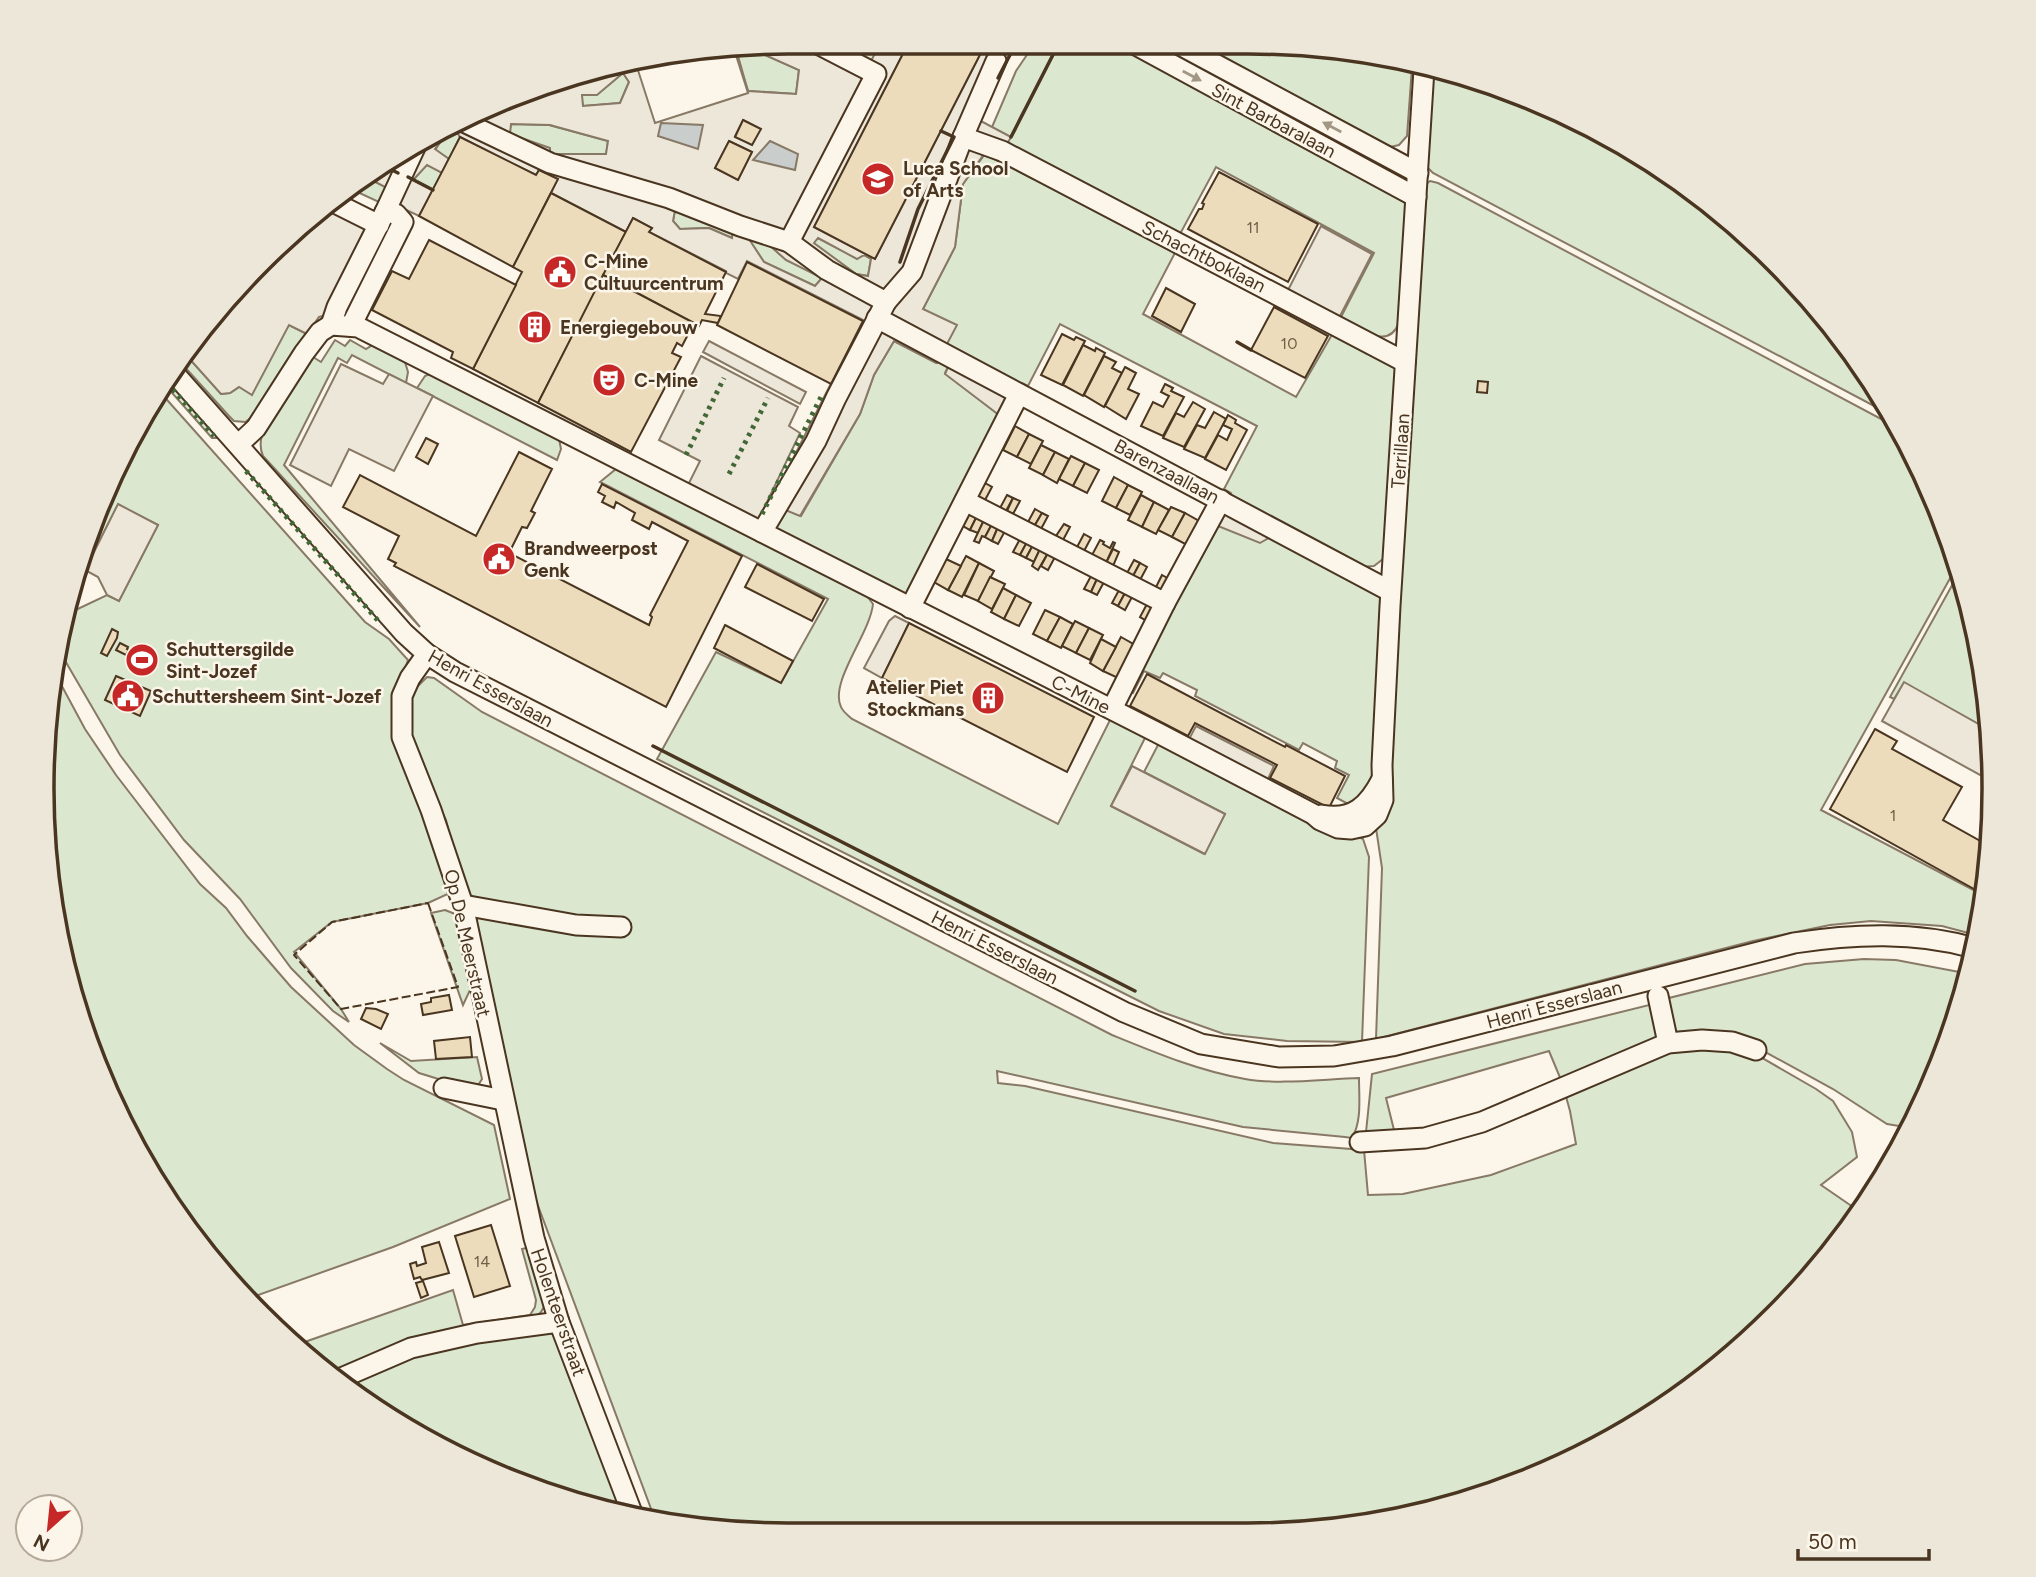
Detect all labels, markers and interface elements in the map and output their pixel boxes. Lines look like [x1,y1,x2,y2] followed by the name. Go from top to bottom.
[1182,70,1202,81] one-way arrow
[1208,78,1340,163] street label: Sint Barbaralaan
[1322,121,1341,133] one-way arrow
[903,157,1009,202] place label: Luca School of Arts
[859,160,897,198] school or university icon: Luca School of Arts
[1138,215,1270,298] street label: Schachtboklaan
[1246,218,1260,237] house number: 11
[584,250,724,295] place label: C-Mine Cultuurcentrum
[541,253,579,291] public building icon: C-Mine Cultuurcentrum
[516,308,554,346] building icon: Energiegebouw
[560,316,698,339] place label: Energiegebouw
[1281,334,1297,353] house number: 10
[590,361,628,399] theatre icon: C-Mine
[634,369,699,392] place label: C-Mine
[1386,413,1415,489] street label: Terrillaan
[1110,434,1223,509] street label: Barenzaallaan
[524,537,658,582] place label: Brandweerpost Genk
[480,540,518,578] public building icon: Brandweerpost Genk
[166,638,295,683] place label: Schuttersgilde Sint-Jozef
[123,641,161,679] sports icon: Schuttersgilde Sint-Jozef
[424,645,557,732] street label: Henri Esserslaan
[1047,670,1114,719] street label: C-Mine
[866,676,964,721] place label: Atelier Piet Stockmans
[109,677,147,715] public building icon: Schuttersheem Sint-Jozef
[969,679,1007,717] building icon: Atelier Piet Stockmans
[152,685,382,708] place label: Schuttersheem Sint-Jozef
[1890,806,1896,825] house number: 1
[439,867,496,1019] street label: Op De Meerstraat
[927,906,1062,989] street label: Henri Esserslaan
[1484,975,1624,1034] street label: Henri Esserslaan
[526,1245,591,1379] street label: Holenteerstraat
[474,1252,490,1271] house number: 14
[14,1493,84,1563] north arrow
[1798,1518,1929,1562] scale bar
[30,1529,53,1556] text: N
[1808,1529,1857,1554] text: 50 m

